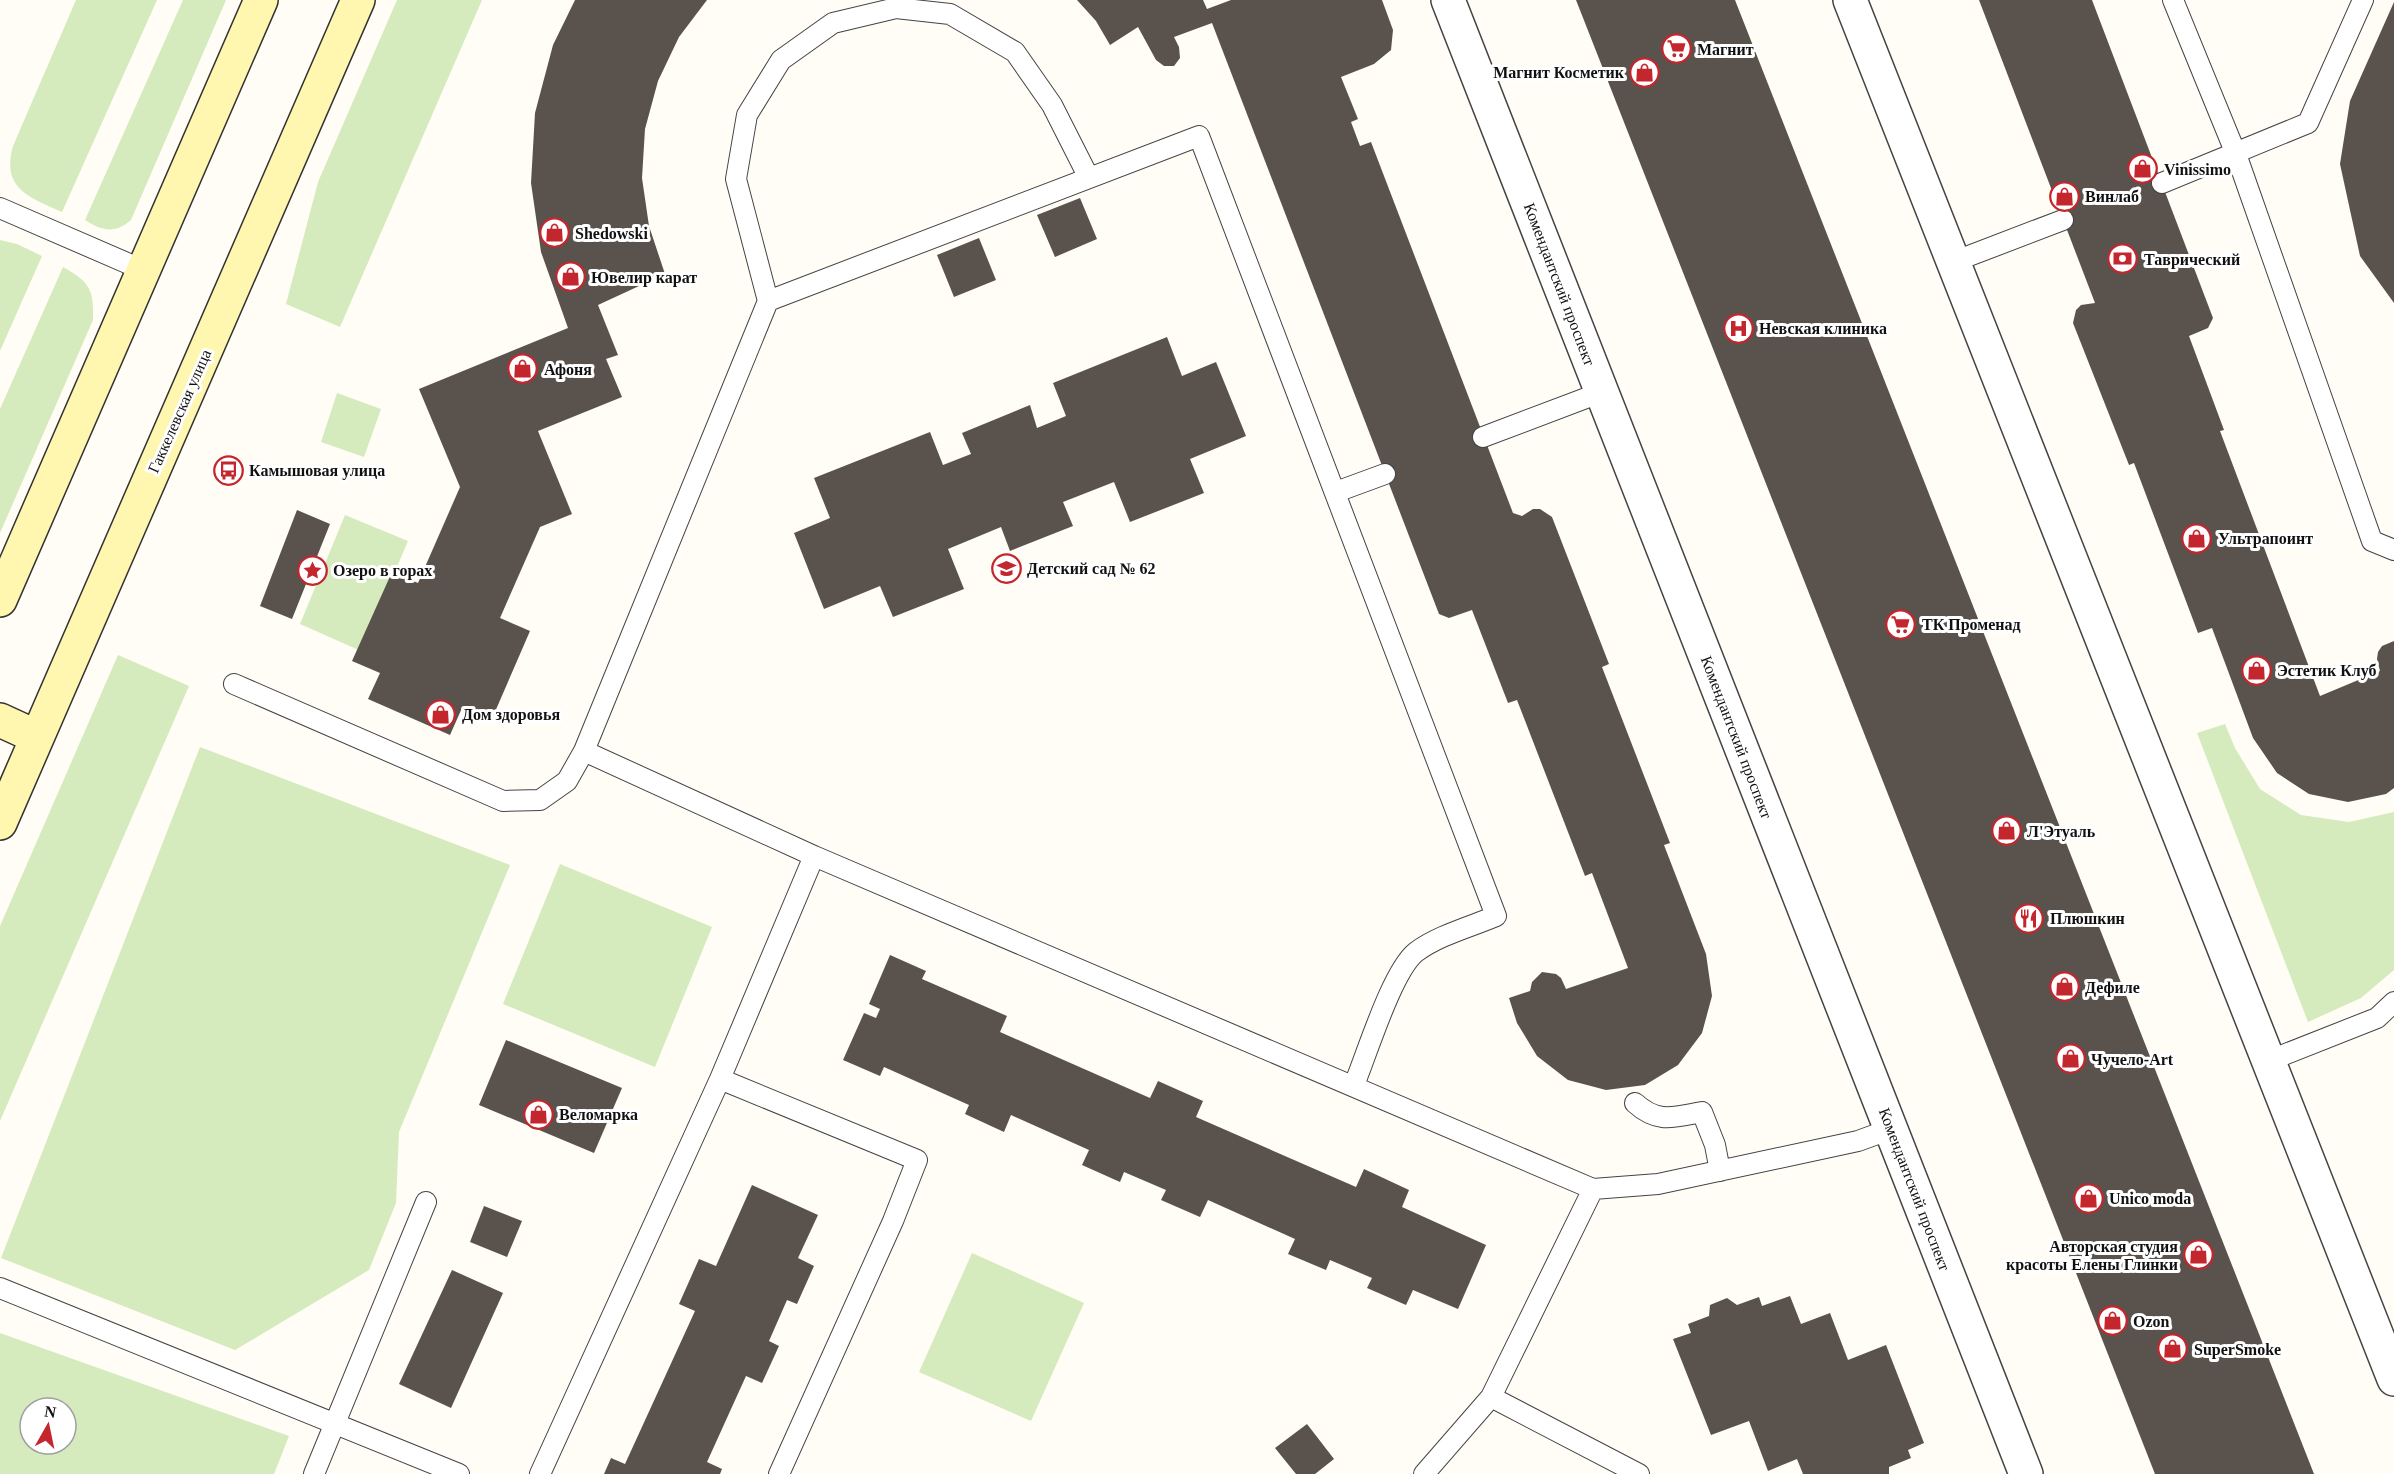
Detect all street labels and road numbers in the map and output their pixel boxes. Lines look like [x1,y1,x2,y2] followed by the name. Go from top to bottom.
[1520,201,1598,368] street label: Комендантский проспект
[145,347,215,476] street label: Гаккелевская улица
[1697,654,1775,821] street label: Комендантский проспект
[1875,1106,1953,1273] street label: Комендантский проспект

